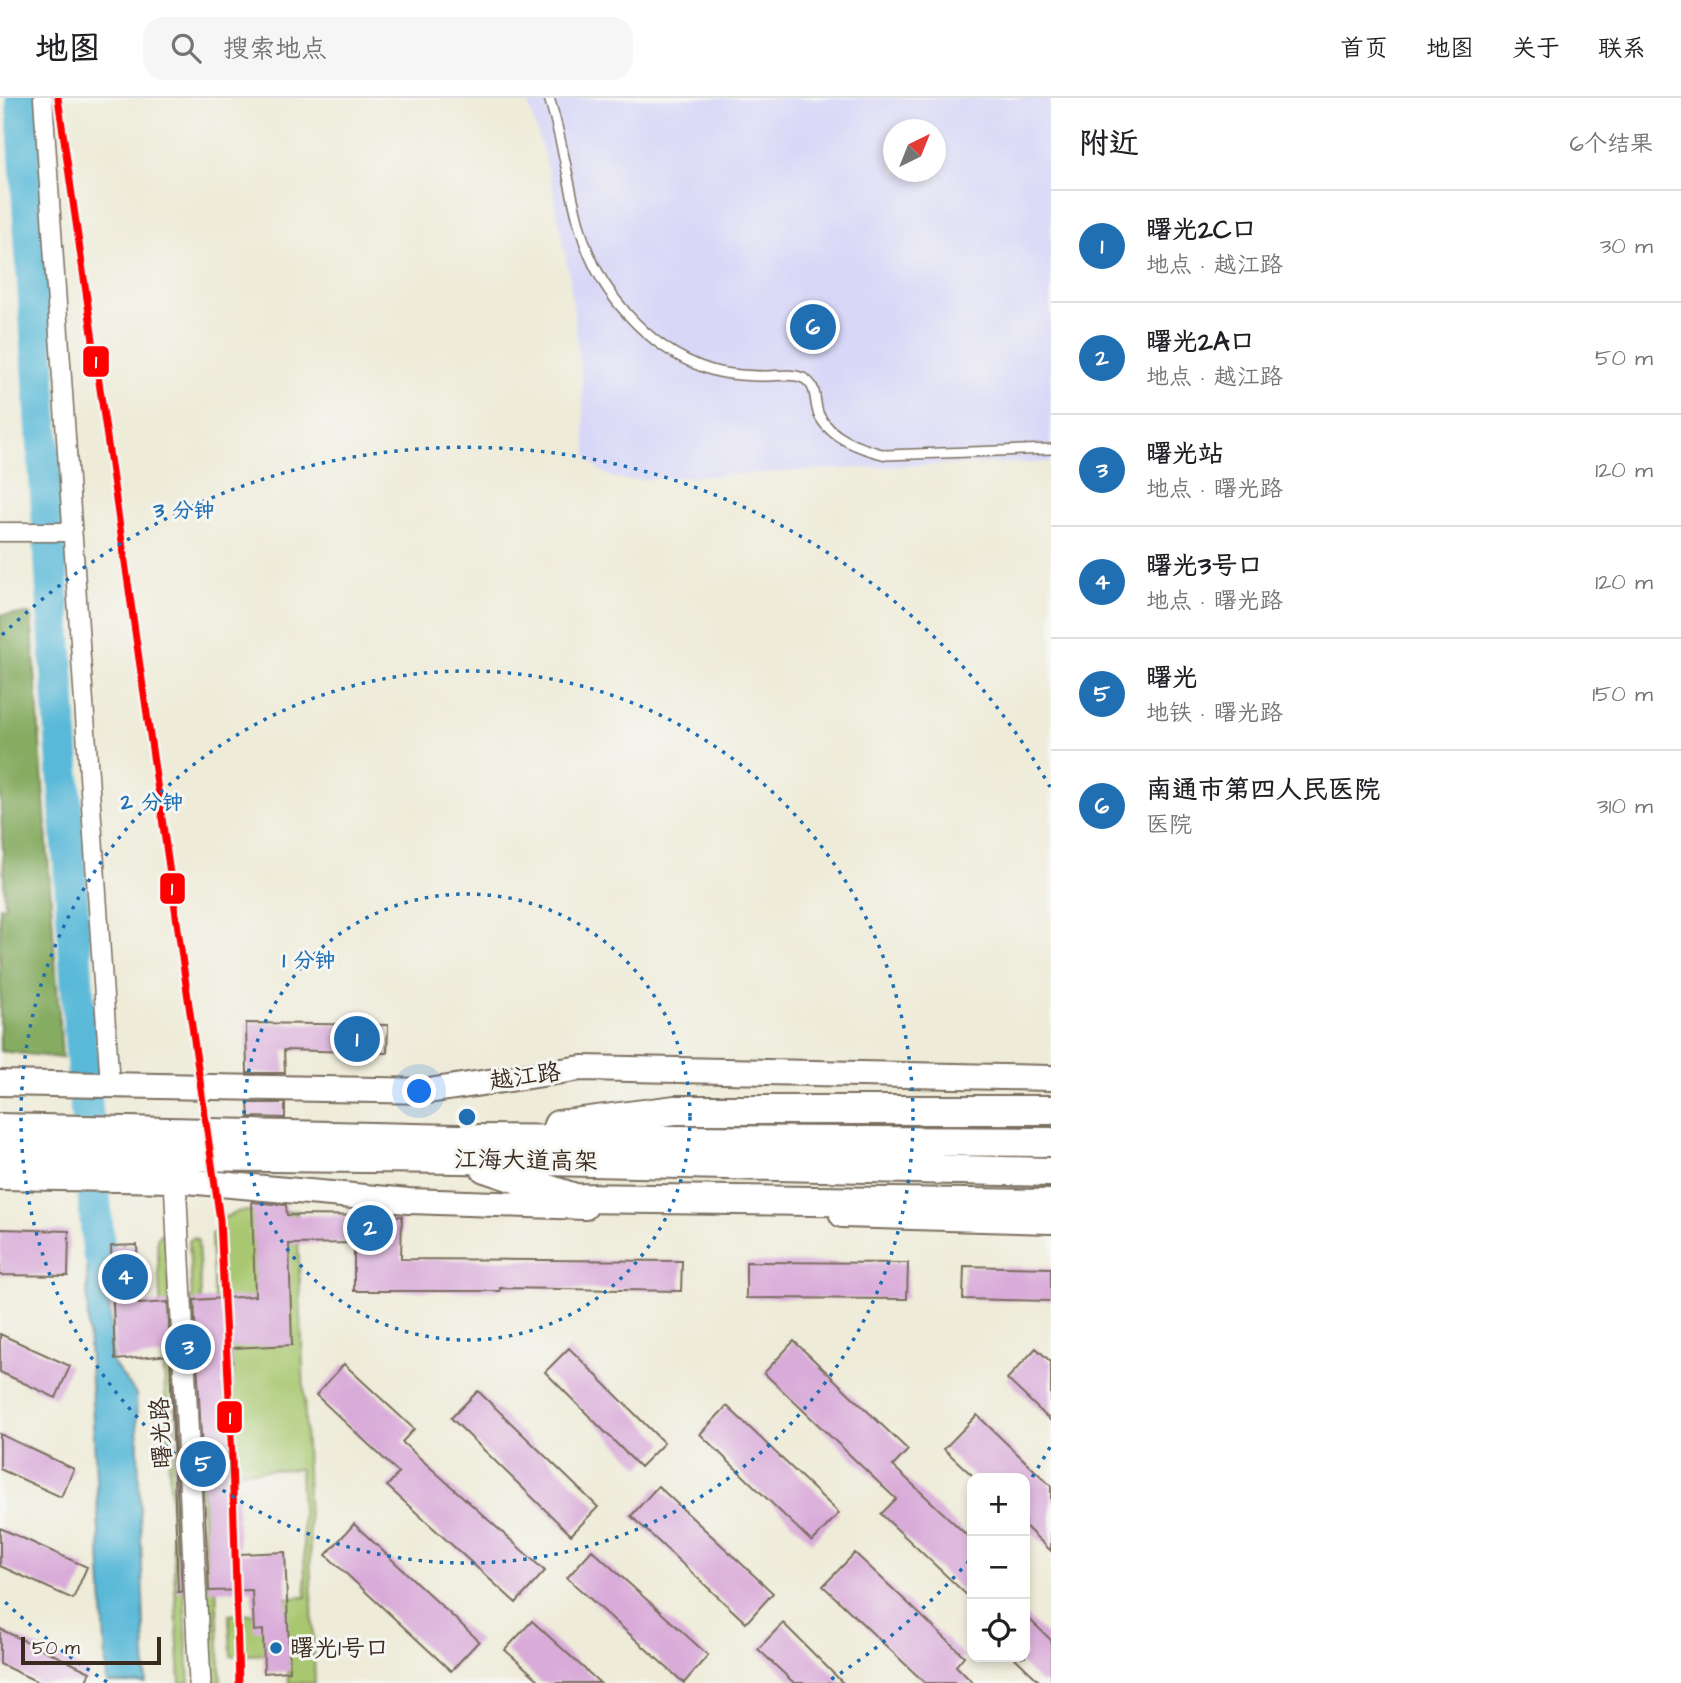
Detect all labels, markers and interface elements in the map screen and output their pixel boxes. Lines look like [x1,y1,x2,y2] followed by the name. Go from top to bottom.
[143,17,633,80] search box
[35,26,101,72] text: 地图
[167,29,205,67] icon: search
[223,31,327,67] text: 搜索地点
[1340,32,1388,66] text: 首页
[1426,32,1474,66] text: 地图
[1512,32,1560,66] text: 关于
[1598,32,1646,66] text: 联系
[883,119,946,182] north arrow
[1079,123,1139,165] text: 附近
[1570,128,1653,160] text: 6个结果
[1146,212,1257,248] text: 曙光2C口
[1101,230,1103,262] text: 1
[1600,230,1653,262] text: 30 m
[1146,249,1283,281] text: 地点 · 越江路
[790,301,836,353] pin: 6
[1146,324,1256,360] text: 曙光2A口
[1095,342,1109,374] text: 2
[1595,342,1653,374] text: 50 m
[82,345,110,378] line badge: 1
[95,349,98,376] text: 1
[1146,361,1283,393] text: 地点 · 越江路
[1146,436,1224,472] text: 曙光站
[1096,454,1108,486] text: 3
[1595,454,1653,486] text: 120 m
[1146,473,1283,505] text: 地点 · 曙光路
[152,496,215,525] text: 3 分钟
[1146,548,1263,584] text: 曙光3号口
[1094,566,1110,598] text: 4
[1595,566,1653,598] text: 120 m
[1146,585,1283,617] text: 地点 · 曙光路
[1146,660,1198,696] text: 曙光
[1094,678,1110,710] text: 5
[1592,678,1653,710] text: 150 m
[1146,697,1283,729] text: 地铁 · 曙光路
[1146,772,1380,808] text: 南通市第四人民医院
[120,788,183,817] text: 2 分钟
[1095,790,1109,822] text: 6
[1597,790,1653,822] text: 310 m
[1146,809,1192,841] text: 医院
[159,872,186,905] line badge: 1
[171,876,174,903] text: 1
[282,946,336,975] text: 1 分钟
[334,1013,380,1065] pin: 1
[487,1055,563,1099] street label: 越江路
[402,1074,436,1108] your location
[455,1105,479,1129] centre of rings
[454,1143,598,1179] street label: 江海大道高架
[347,1202,393,1254] pin: 2
[102,1251,148,1303] pin: 4
[165,1321,211,1373] pin: 3
[143,1396,181,1470] street label: 曙光路
[216,1400,243,1434] line badge: 1
[229,1405,232,1432] text: 1
[180,1438,226,1490] pin: 5
[967,1473,1030,1662] map controls
[967,1473,1030,1536] button: +
[967,1536,1030,1599] button: −
[967,1599,1030,1662] button: locate
[290,1632,389,1666] place label: 曙光1号口
[21,1634,161,1666] scale bar
[32,1635,80,1662] text: 50 m
[268,1640,284,1656] marker: 曙光1号口

